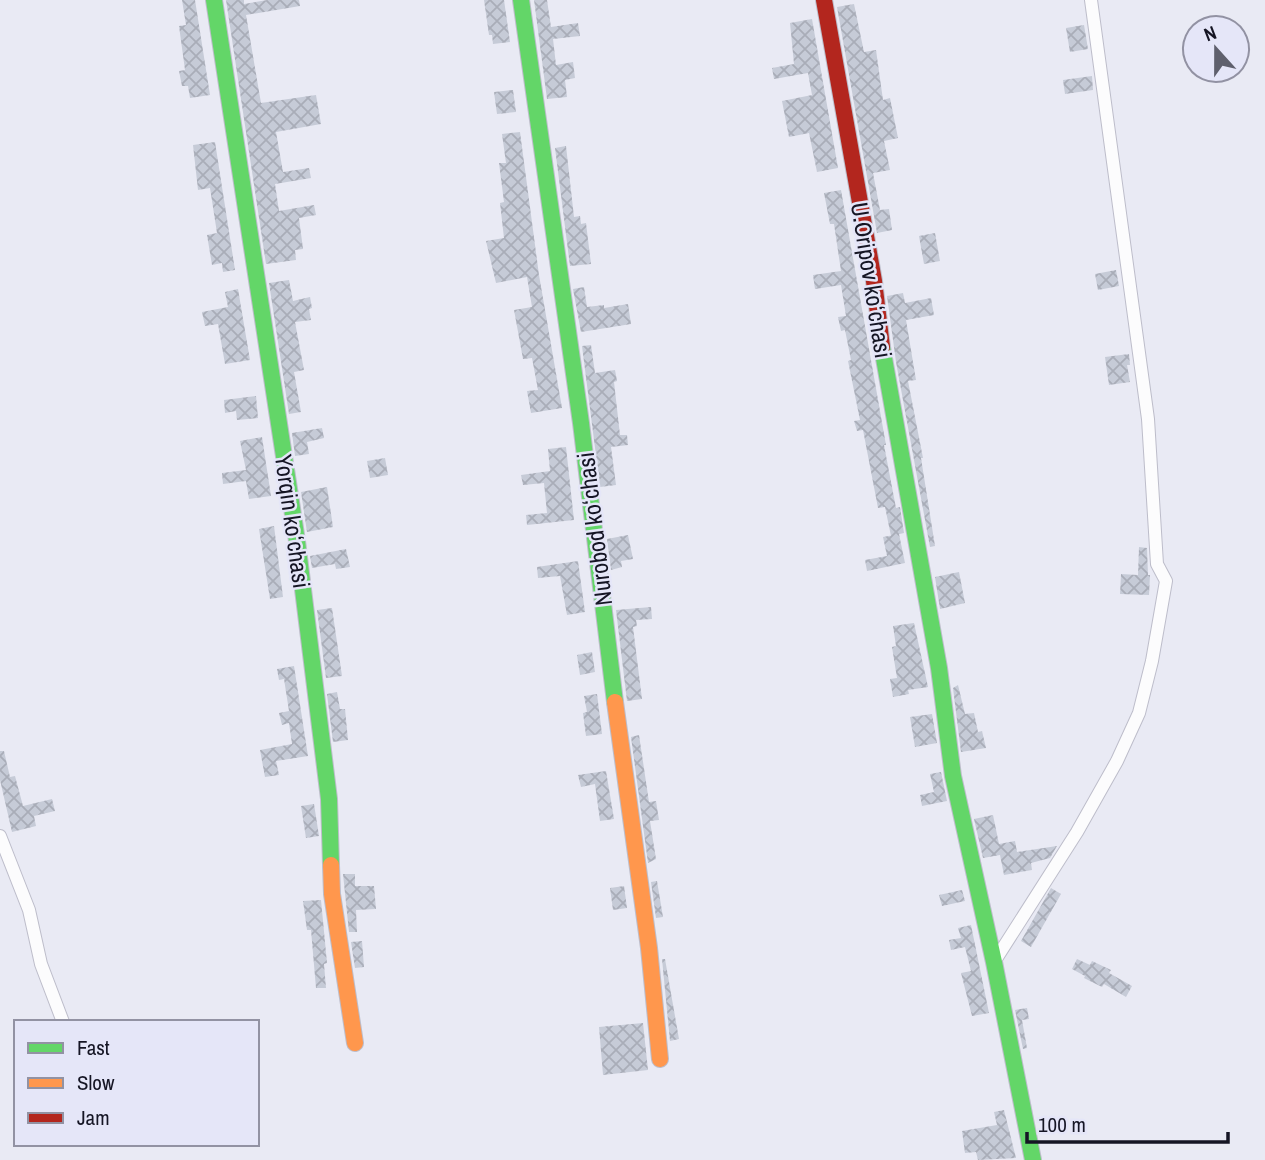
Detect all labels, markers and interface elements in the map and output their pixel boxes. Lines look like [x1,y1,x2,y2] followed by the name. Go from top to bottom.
[1181,14,1251,84] north arrow
[1200,19,1220,47] text: N
[844,200,900,360] street label: U.Oripov koʻchasi
[569,451,619,607] street label: Nurobod koʻchasi
[268,452,318,590] street label: Yorqin koʻchasi
[14,1020,259,1146] legend
[77,1033,110,1062] text: Fast
[77,1068,115,1097] text: Slow
[1027,1100,1228,1144] scale bar
[77,1103,110,1132] text: Jam
[1038,1110,1086,1139] text: 100 m

